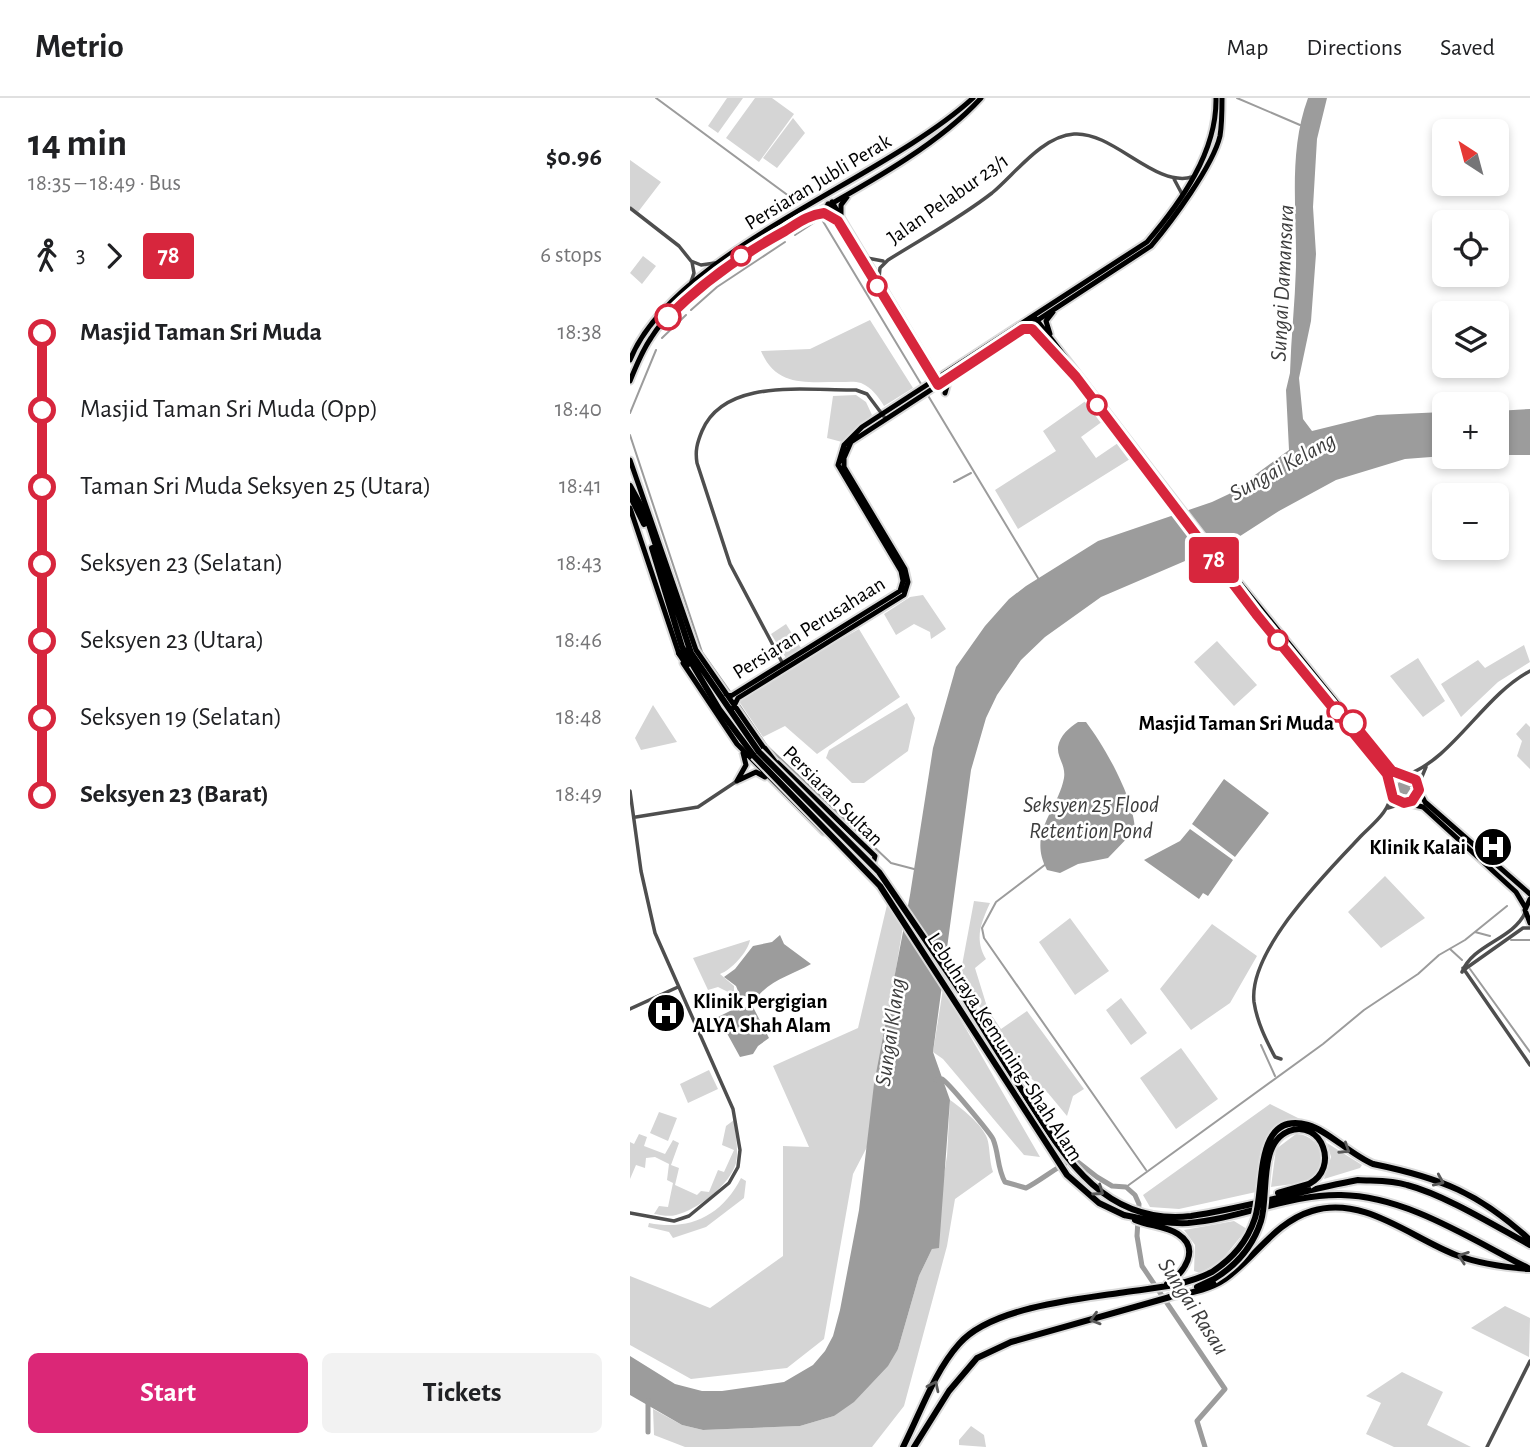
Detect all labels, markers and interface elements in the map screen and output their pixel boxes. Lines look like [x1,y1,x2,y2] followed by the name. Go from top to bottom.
[35,31,124,64] text: Metrio
[1226,36,1268,60] text: Map
[1306,36,1402,60] text: Directions
[1440,36,1495,60] text: Saved
[1432,119,1508,196] north arrow
[1432,119,1509,560] map controls
[28,125,127,163] text: 14 min
[741,130,895,234] street label: Persiaran Jubli Perak
[546,144,602,170] text: $0.96
[884,150,1012,248] street label: Jalan Pelabur 23/1
[28,172,181,195] text: 18:35 – 18:49 · Bus
[1267,204,1299,362] water label: Sungai Damansara
[1432,210,1509,287] button: locate
[28,237,66,275] icon: walk
[95,237,133,275] icon: forward
[76,244,85,267] text: 3
[157,244,180,268] text: 78
[540,244,602,267] text: 6 stops
[731,246,751,266] unlabelled marker
[867,276,887,296] unlabelled marker
[1432,301,1509,378] button: layers
[655,304,681,330] unlabelled marker
[80,319,322,345] text: Masjid Taman Sri Muda
[558,321,602,344] text: 18:38
[1432,392,1509,469] button: +
[1087,395,1107,415] unlabelled marker
[80,396,378,422] text: Masjid Taman Sri Muda (Opp)
[555,398,602,421] text: 18:40
[1226,428,1340,506] water label: Sungai Kelang
[80,473,432,499] text: Taman Sri Muda Seksyen 25 (Utara)
[559,475,602,498] text: 18:41
[1432,483,1509,560] button: −
[1182,537,1246,583] line badge: 78
[1203,548,1225,572] text: 78
[80,550,284,576] text: Seksyen 23 (Selatan)
[557,552,602,575] text: 18:43
[729,573,889,683] street label: Persiaran Perusahaan
[80,627,264,653] text: Seksyen 23 (Utara)
[556,629,602,652] text: 18:46
[1268,630,1288,650] unlabelled marker
[1327,702,1347,722] unlabelled marker
[80,704,282,730] text: Seksyen 19 (Selatan)
[556,706,602,729] text: 18:48
[1340,710,1366,736] marker: Masjid Taman Sri Muda
[1138,713,1334,734] place label: Masjid Taman Sri Muda
[779,742,887,850] street label: Persiaran Sultan
[80,781,269,807] text: Seksyen 23 (Barat)
[556,783,602,806] text: 18:49
[1023,794,1159,843] water label: Seksyen 25 Flood Retention Pond
[1472,826,1514,868] hospital icon: Klinik Kalai
[1369,837,1466,858] place label: Klinik Kalai
[923,929,1087,1165] street label: Lebuhraya Kemuning-Shah Alam
[872,976,910,1088] water label: Sungai Klang
[693,991,831,1036] place label: Klinik Pergigian ALYA Shah Alam
[645,992,687,1034] hospital icon: Klinik Pergigian ALYA Shah Alam
[1337,1140,1350,1153] one-way arrow
[1432,1173,1444,1187] one-way arrow
[1091,1182,1104,1195] one-way arrow
[1458,1251,1470,1265] one-way arrow
[1153,1254,1233,1360] water label: Sungai Rasau
[1089,1311,1101,1325] one-way arrow
[28,1353,308,1433] button: Start
[322,1353,602,1433] button: Tickets
[925,1381,939,1393] one-way arrow

